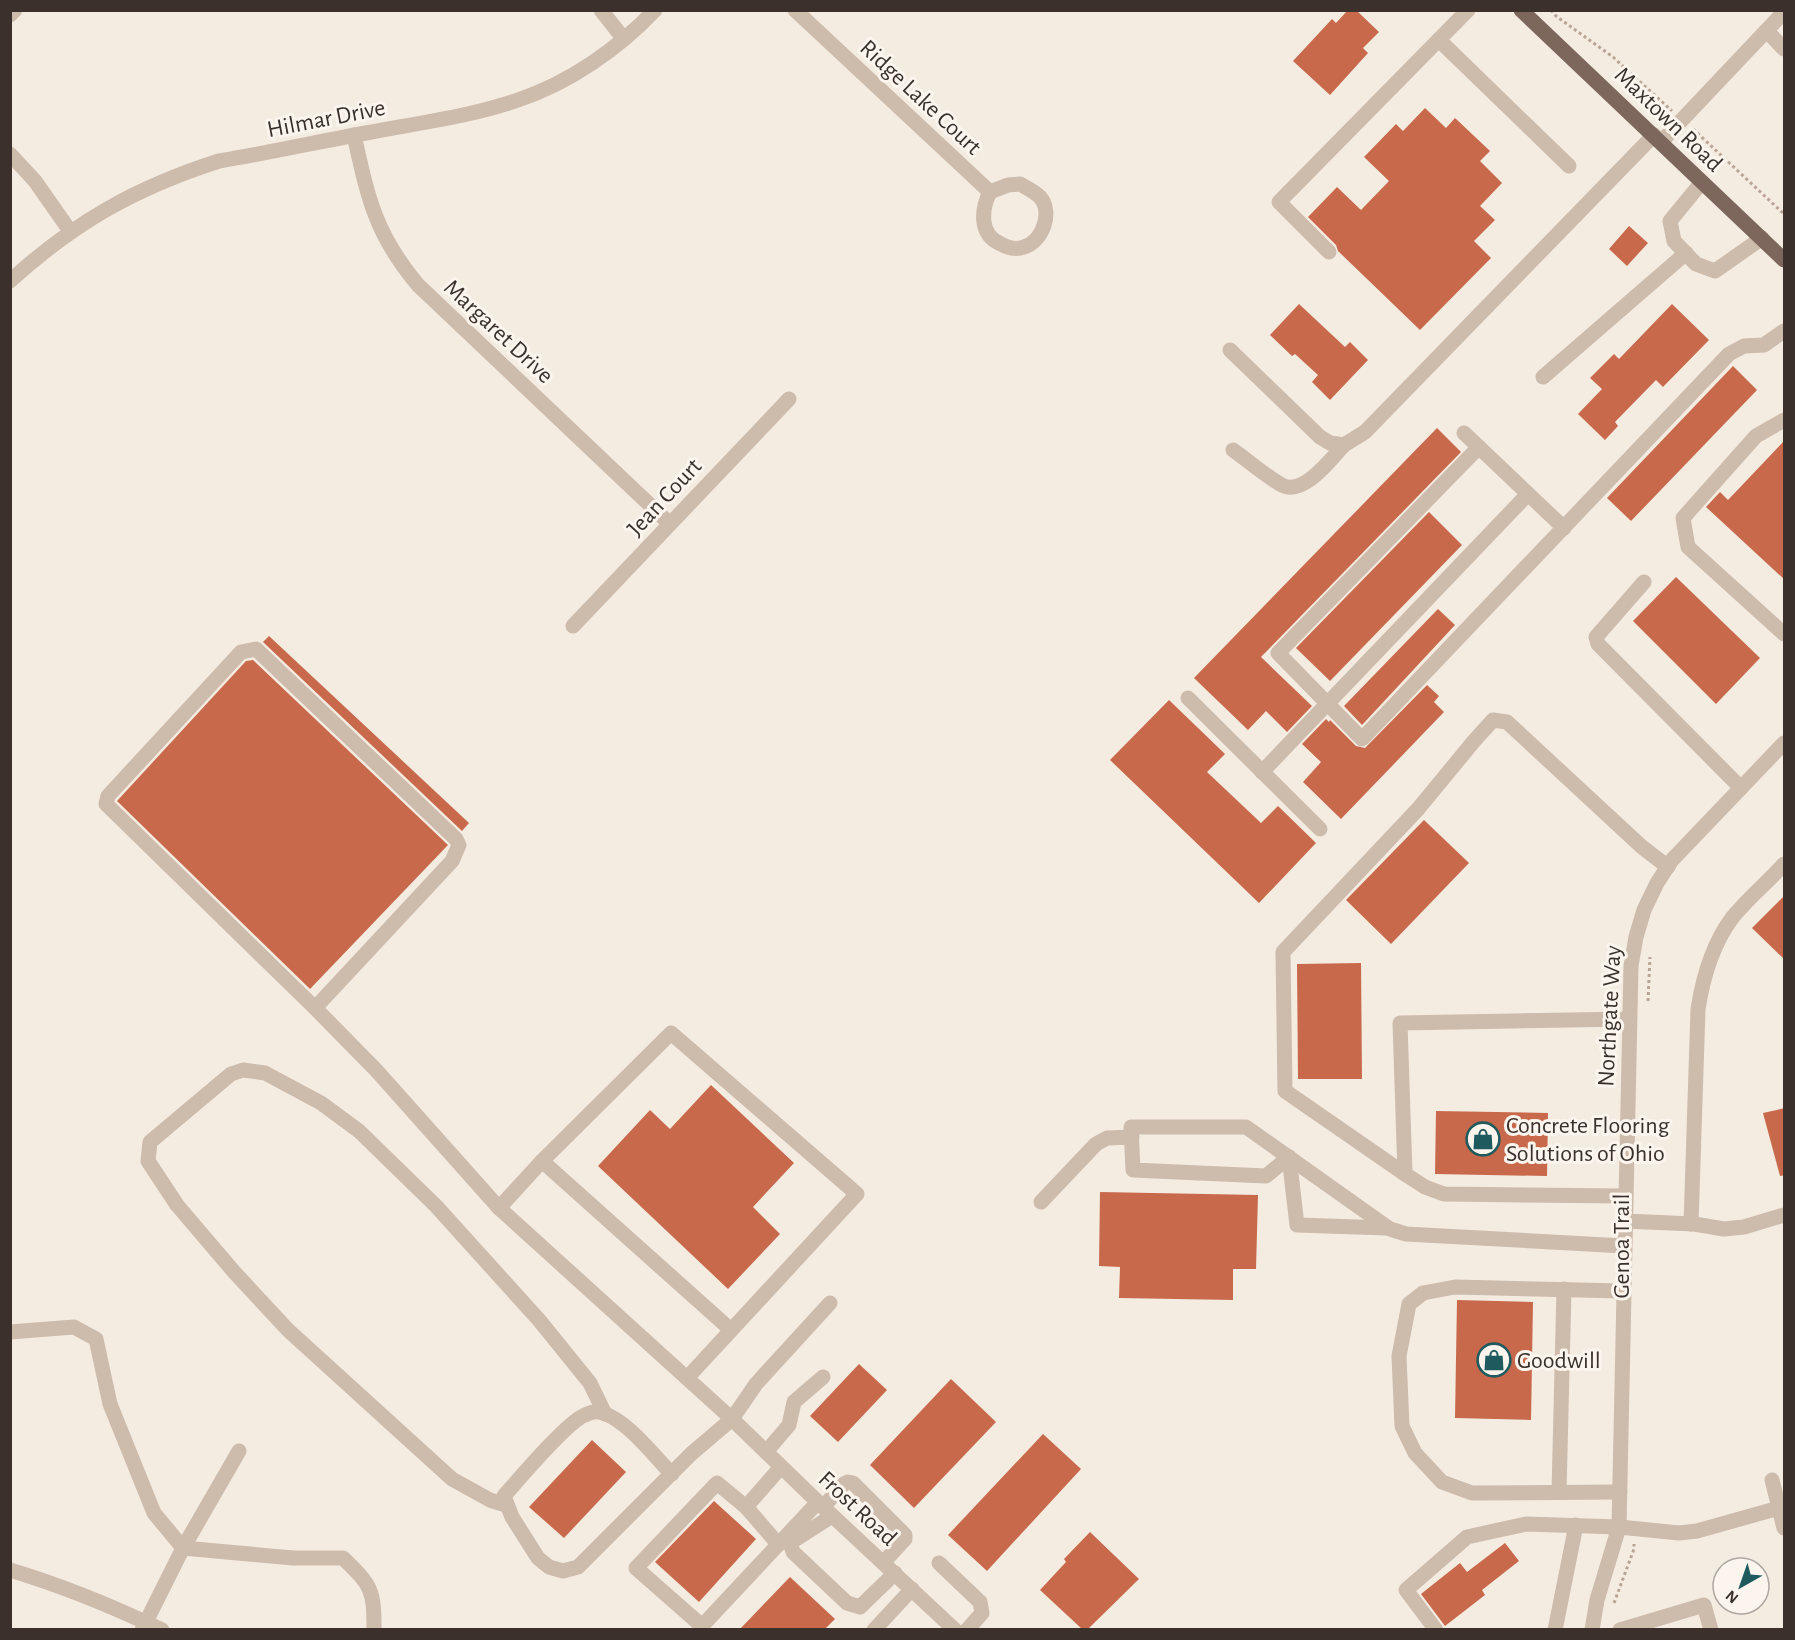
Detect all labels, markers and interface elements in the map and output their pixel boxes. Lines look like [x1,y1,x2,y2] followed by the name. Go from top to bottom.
[855,36,986,160] street label: Ridge Lake Court
[1610,63,1727,177] street label: Maxtown Road
[265,96,387,142] street label: Hilmar Drive
[439,275,558,388] street label: Margaret Drive
[623,454,707,541] street label: Jean Court
[1594,945,1626,1087] street label: Northgate Way
[1506,1114,1670,1166] place label: Concrete Flooring Solutions of Ohio
[1465,1121,1501,1157] shop icon: Concrete Flooring Solutions of Ohio
[1610,1194,1634,1298] street label: Genoa Trail
[1476,1342,1512,1378] shop icon: Goodwill
[1517,1349,1601,1373] place label: Goodwill
[814,1467,901,1551] street label: Frost Road
[1711,1556,1771,1616] north arrow
[1723,1587,1741,1606] text: N

